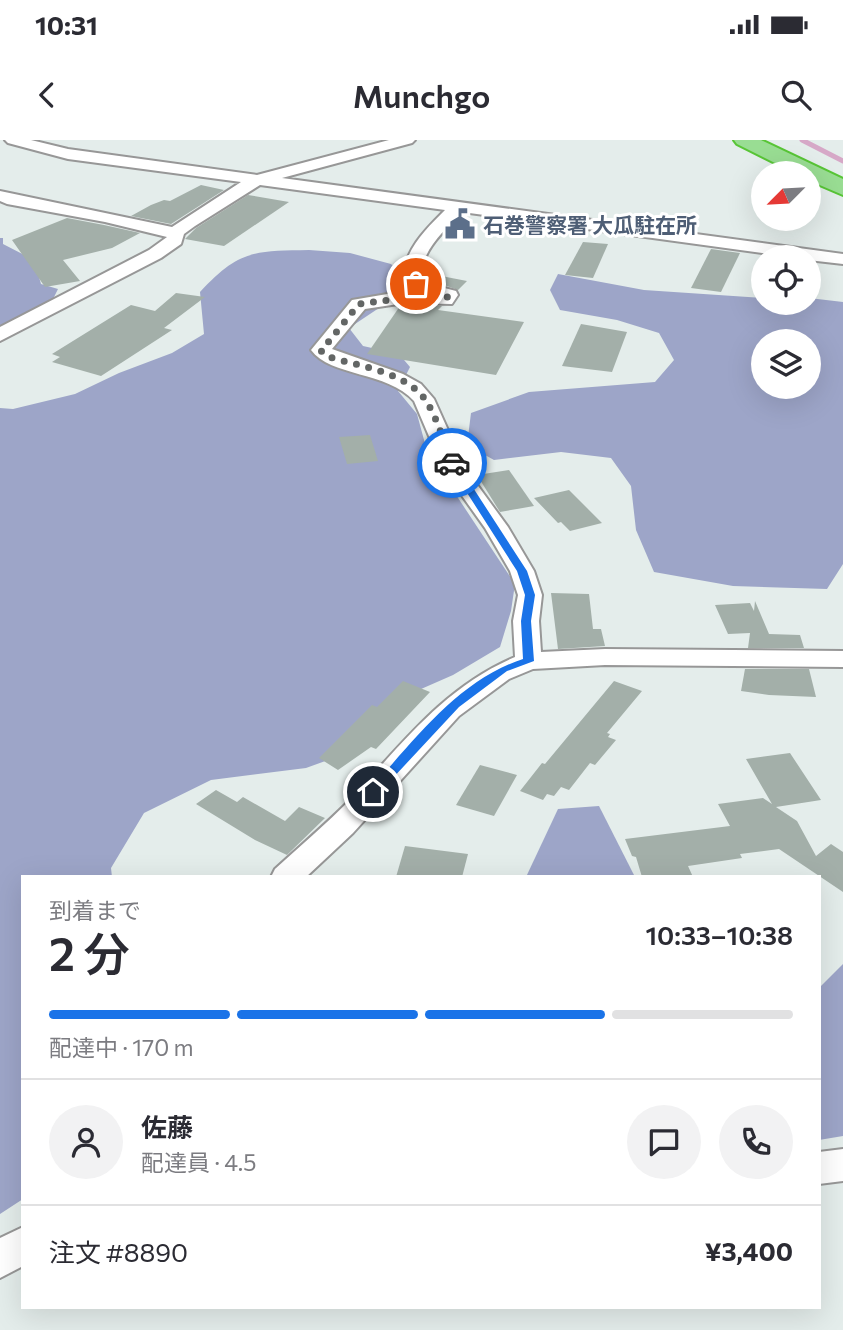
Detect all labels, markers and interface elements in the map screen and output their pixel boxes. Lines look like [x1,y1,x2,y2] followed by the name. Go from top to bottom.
[35,9,98,40] text: 10:31
[353,75,490,115] text: Munchgo
[28,76,66,114] icon: back
[777,76,815,114] icon: search
[751,161,821,231] north arrow
[751,161,821,399] map controls
[443,207,477,241] public building icon: 石巻警察署 大瓜駐在所
[483,212,697,237] place label: 石巻警察署 大瓜駐在所
[751,245,821,315] button: locate
[386,254,446,314] pin
[397,265,435,303] icon: bag
[751,329,821,399] button: layers
[417,428,487,498] courier
[433,444,471,482] icon: car
[343,762,403,822] pin
[354,773,392,811] icon: home
[49,896,141,924] text: 到着まで
[646,919,793,950] text: 10:33–10:38
[49,924,130,980] text: 2 分
[49,1033,194,1061] text: 配達中 · 170 m
[49,1105,123,1179] button: person
[627,1105,701,1179] button: chat
[719,1105,793,1179] button: phone
[141,1111,193,1142] text: 佐藤
[141,1148,257,1176] text: 配達員 · 4.5
[705,1235,793,1266] text: ¥3,400
[49,1236,188,1267] text: 注文 #8890

